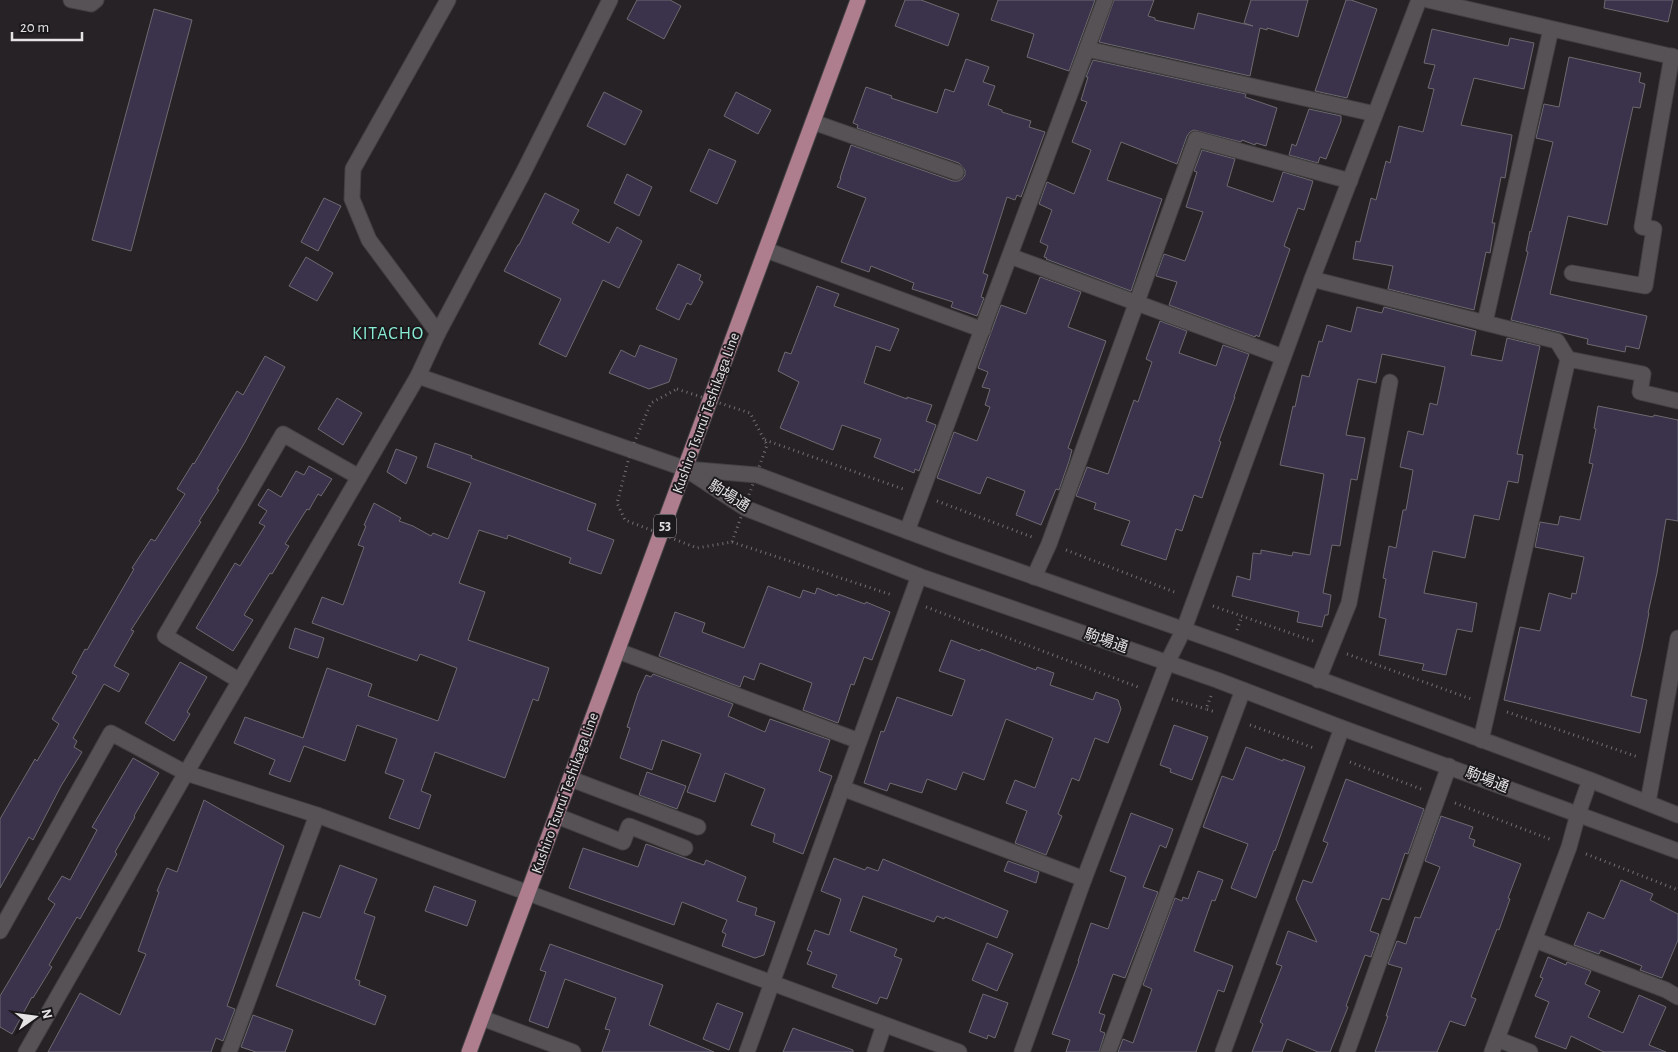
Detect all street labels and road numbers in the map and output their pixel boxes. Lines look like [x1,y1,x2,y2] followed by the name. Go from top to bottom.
[670,330,742,495] street label: Kushiro Tsurui Teshikaga Line
[706,477,753,514] street label: 駒場通
[654,514,676,538] road number: 53
[1082,626,1130,655] street label: 駒場通
[529,710,601,875] street label: Kushiro Tsurui Teshikaga Line
[1463,764,1511,795] street label: 駒場通

